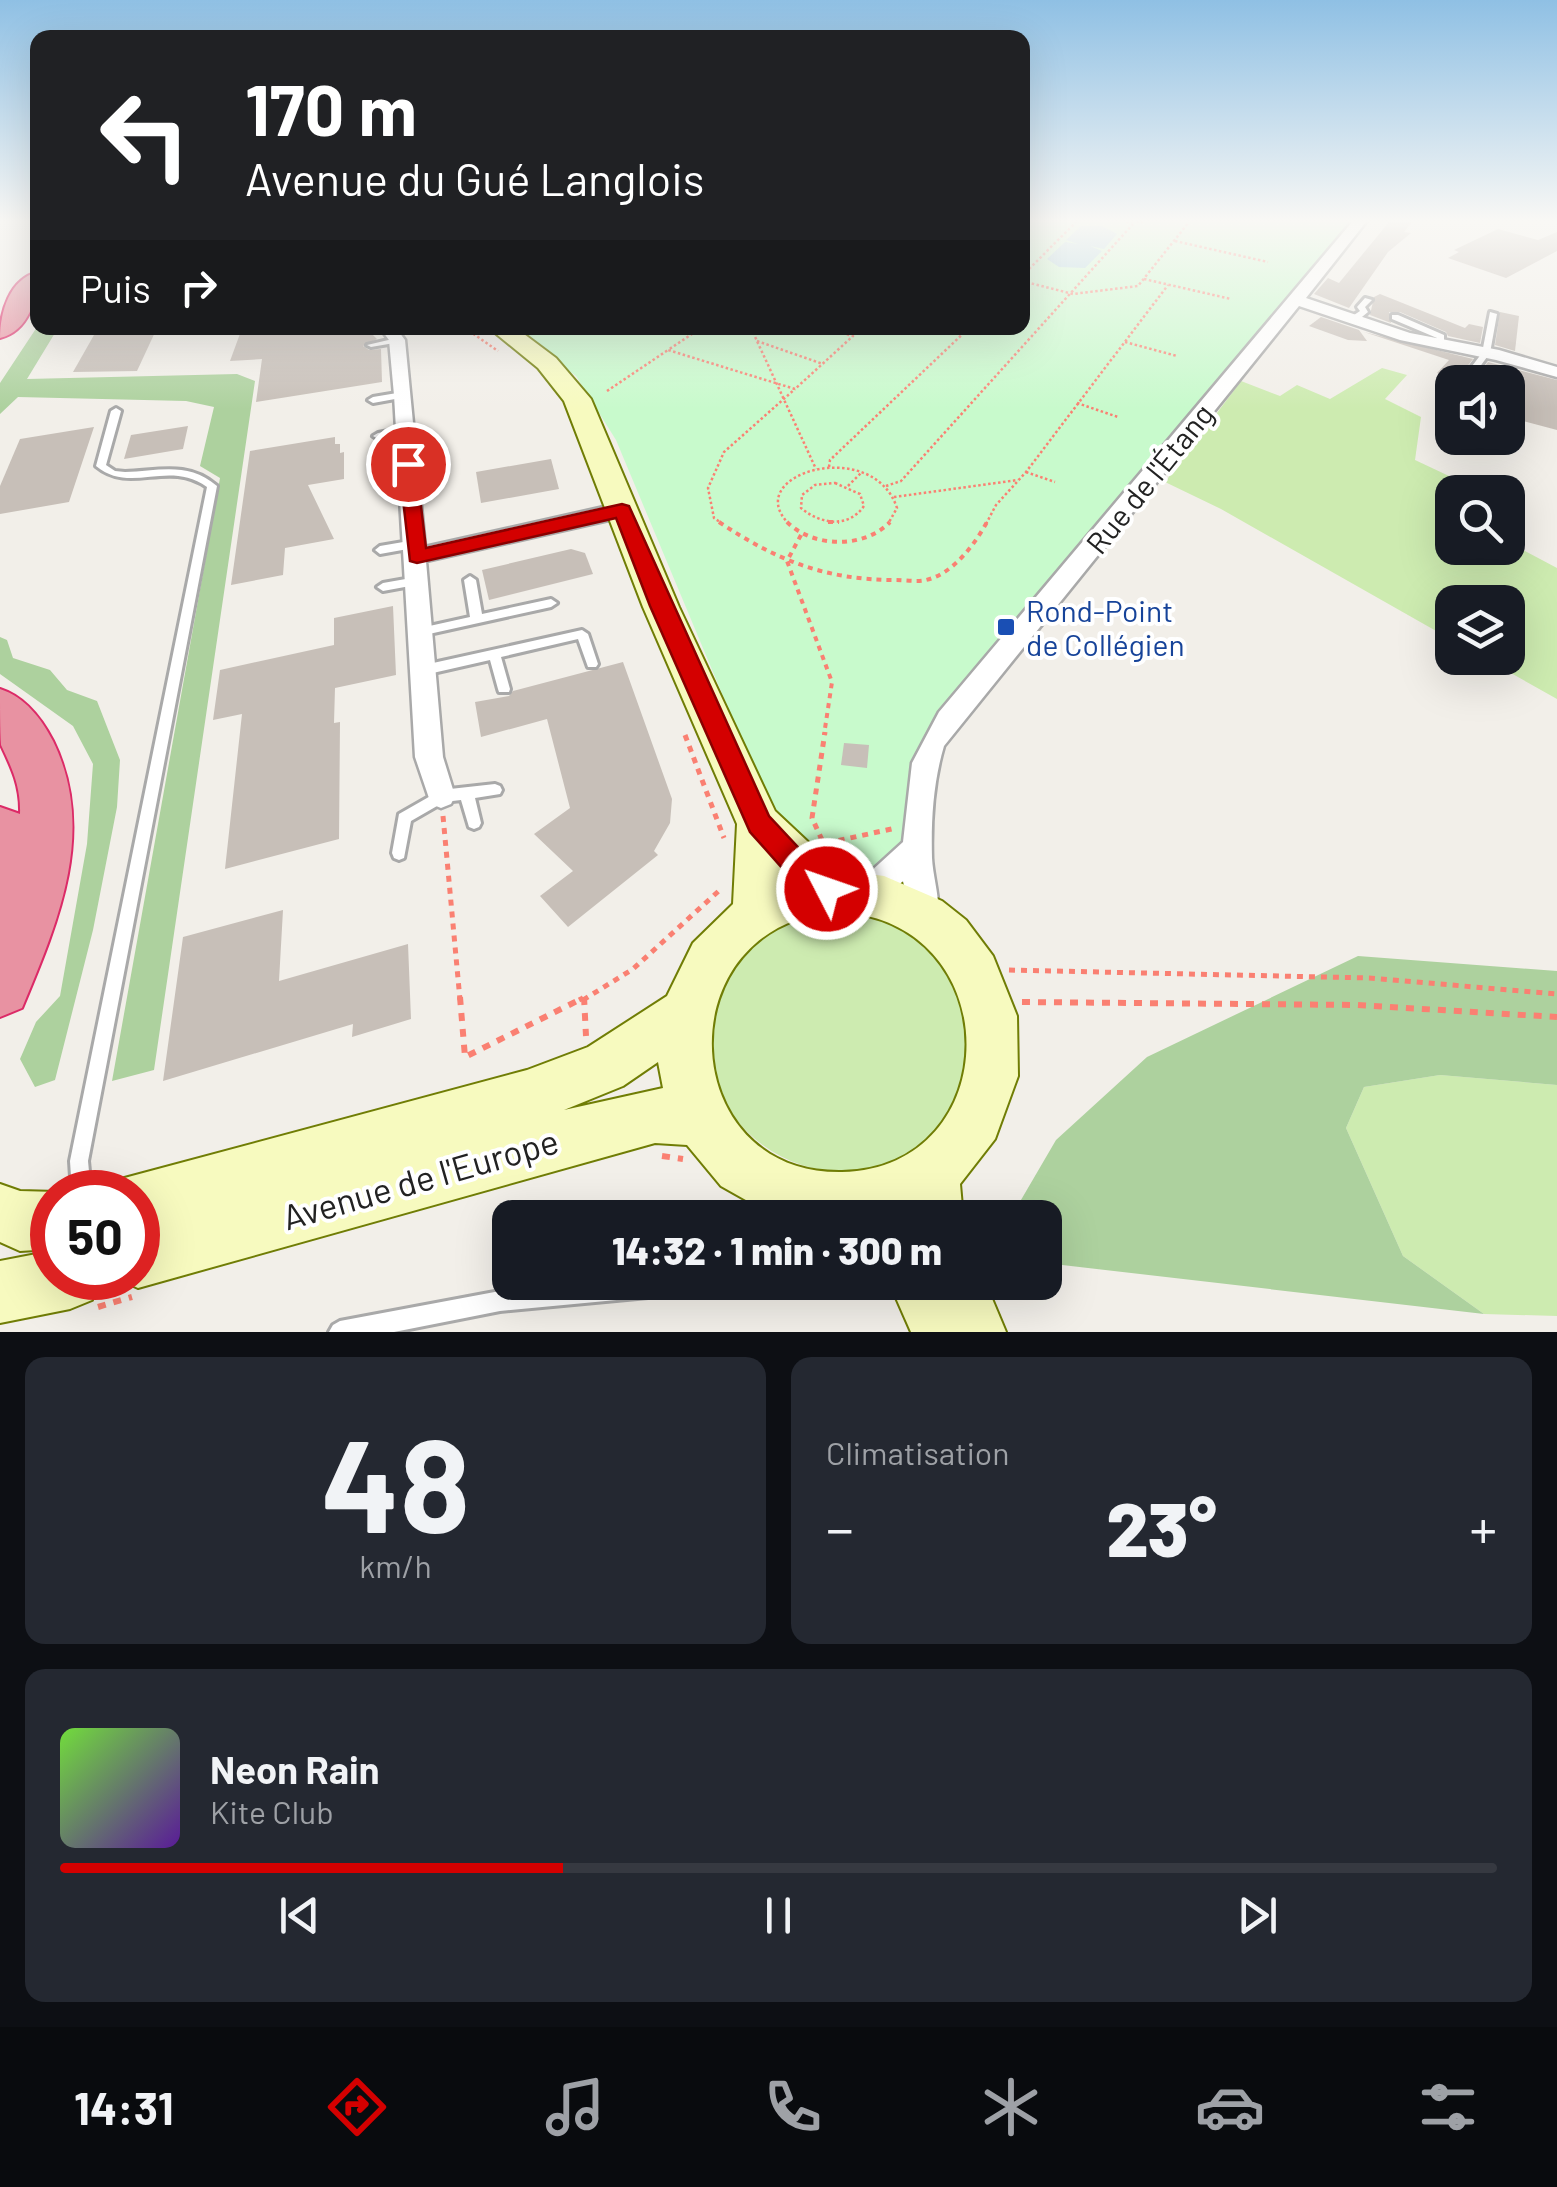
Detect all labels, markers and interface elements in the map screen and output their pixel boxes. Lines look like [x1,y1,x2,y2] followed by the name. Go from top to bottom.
[245,66,417,150] text: 170 m
[80,70,210,200] icon: left
[245,151,704,205] text: Avenue du Gué Langlois
[171,260,226,315] icon: right
[80,265,151,311] text: Puis
[1435,365,1525,675] map controls
[1435,365,1525,455] button: sound
[1078,396,1220,560] street label: Rue de l'Étang
[366,422,451,507] pin
[381,437,436,492] icon: arrive
[1435,475,1525,565] button: search
[1435,585,1525,675] button: layers
[1026,592,1185,662] place label: Rond-Point de Collégien
[995,616,1017,638] marker: Rond-Point de Collégien
[775,837,879,941] position arrow
[277,1119,563,1237] street label: Avenue de l'Europe
[30,1170,160,1300] speed limit sign: 50
[612,1227,942,1273] text: 14:32 · 1 min · 300 m
[321,1403,470,1559] text: 48
[826,1433,1010,1471] text: Climatisation
[1106,1482,1217,1572] text: 23°
[826,1494,854,1560] text: −
[1469,1494,1497,1560] text: +
[359,1546,432,1584] text: km/h
[210,1746,379,1792] text: Neon Rain
[210,1792,334,1830] text: Kite Club
[272,1888,327,1943] icon: previous
[751,1888,806,1943] icon: pause
[1230,1888,1285,1943] icon: next
[322,2072,392,2142] icon: directions
[540,2072,610,2142] icon: music
[758,2072,828,2142] icon: phone
[976,2072,1046,2142] icon: climate
[1195,2072,1265,2142] icon: car
[1413,2072,1483,2142] icon: filters
[74,2080,174,2134] text: 14:31

